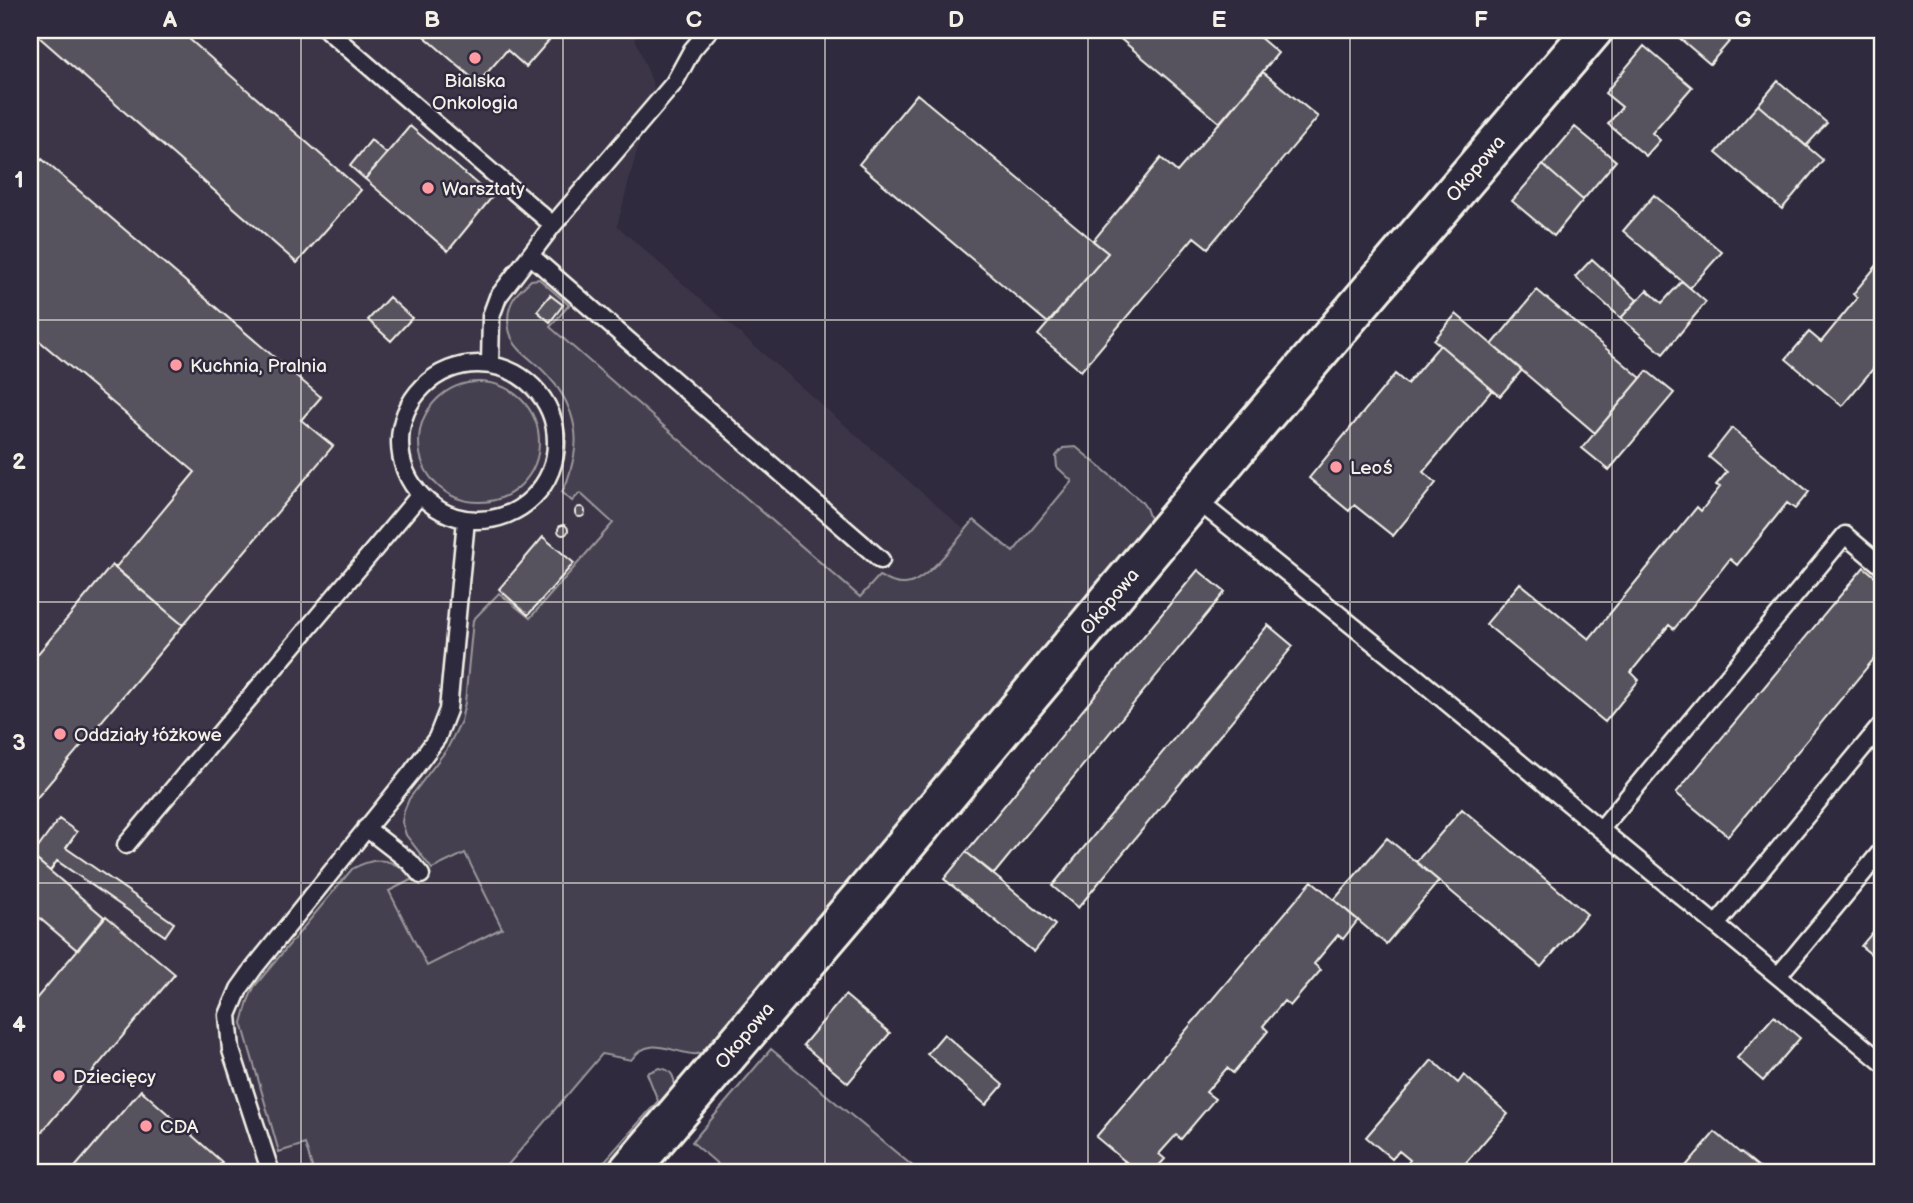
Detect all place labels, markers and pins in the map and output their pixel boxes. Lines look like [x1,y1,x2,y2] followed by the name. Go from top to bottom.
[467,50,483,66] marker: Bialska Onkologia
[432,70,518,115] place label: Bialska Onkologia
[442,178,525,201] place label: Warsztaty
[420,180,436,196] marker: Warsztaty
[190,355,327,378] place label: Kuchnia, Pralnia
[168,357,184,373] marker: Kuchnia, Pralnia
[1350,457,1393,480] place label: Leoś
[1328,459,1344,475] marker: Leoś
[74,724,222,747] place label: Oddziały łóżkowe
[52,726,68,742] marker: Oddziały łóżkowe
[73,1066,156,1089] place label: Dziecięcy
[51,1068,67,1084] marker: Dziecięcy
[160,1116,199,1139] place label: CDA
[138,1118,154,1134] marker: CDA

